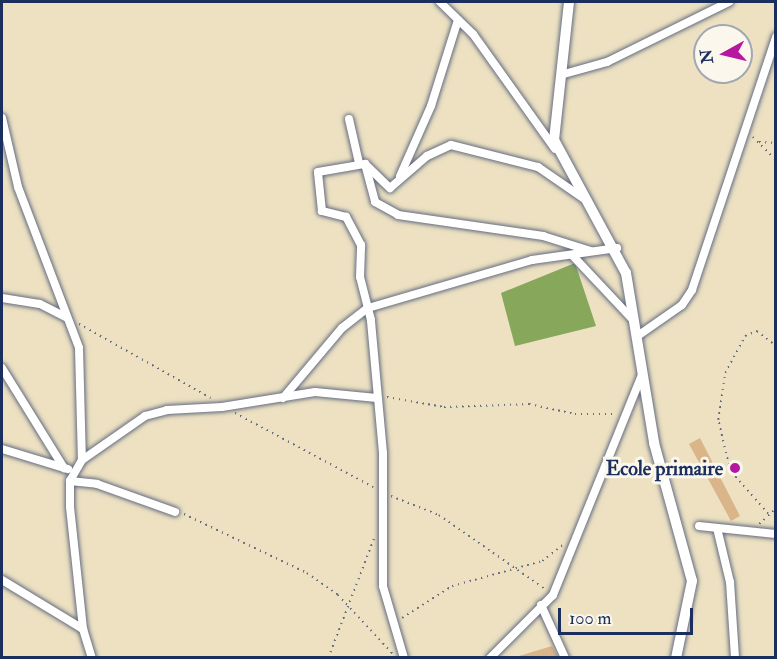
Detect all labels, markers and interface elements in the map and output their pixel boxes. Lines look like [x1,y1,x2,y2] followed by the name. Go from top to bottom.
[693,24,753,84] north arrow
[696,48,718,65] text: N
[606,456,723,480] place label: Ecole primaire
[728,461,742,475] marker: Ecole primaire
[561,596,696,634] scale bar
[569,607,612,630] text: 100 m

